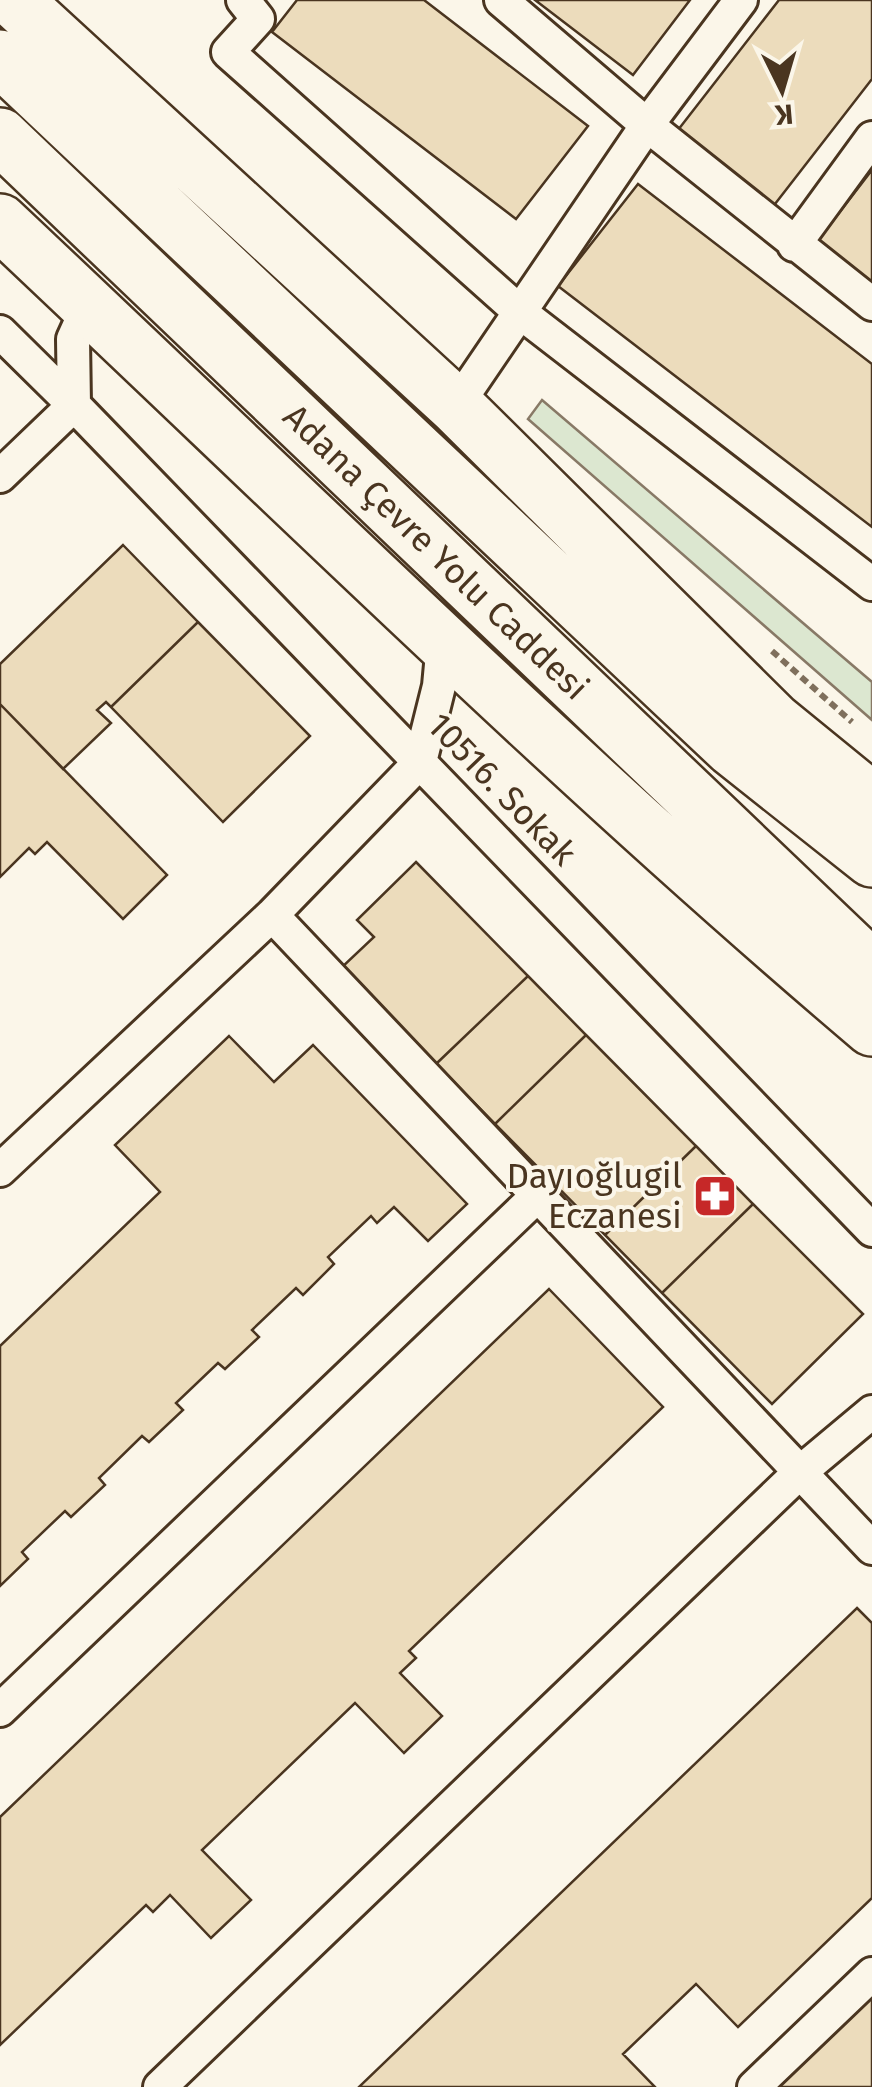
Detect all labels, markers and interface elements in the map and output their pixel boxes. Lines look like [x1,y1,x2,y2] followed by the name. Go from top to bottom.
[732,40,832,140] north arrow
[773,97,794,132] text: K
[274,395,597,709] street label: Adana Çevre Yolu Caddesi
[419,704,585,874] street label: 10516. Sokak
[507,1155,682,1237] place label: Dayıoğlugil Eczanesi
[692,1173,738,1219] pharmacy icon: Dayıoğlugil Eczanesi

